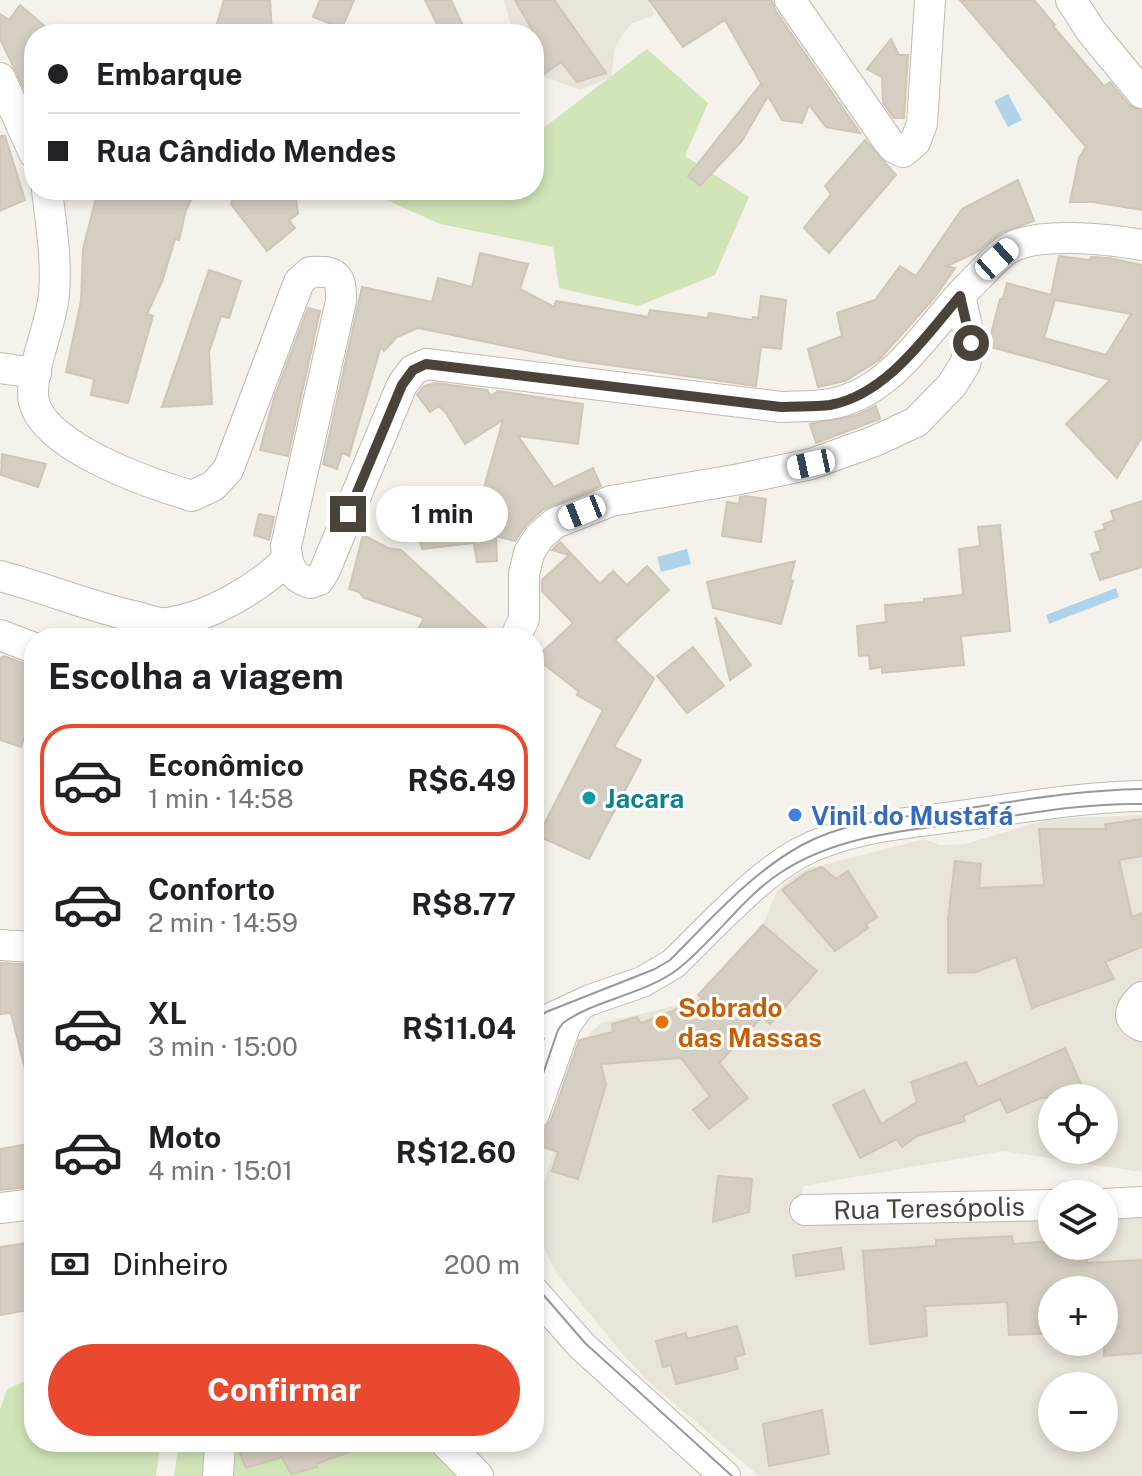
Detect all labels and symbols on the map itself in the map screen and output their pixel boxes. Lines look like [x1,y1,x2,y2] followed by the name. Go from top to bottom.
[971,234,1023,284] car
[953,325,989,361] route start
[785,447,837,481] car
[376,486,508,542] callout: 1 min
[555,492,609,532] car
[330,496,366,532] route end
[605,783,684,814] place label: Jacara
[580,789,598,807] marker: Jacara
[811,800,1013,831] place label: Vinil do Mustafá
[786,806,804,824] marker: Vinil do Mustafá
[678,992,822,1053] place label: Sobrado das Massas
[653,1013,671,1031] marker: Sobrado das Massas
[833,1190,1025,1225] street label: Rua Teresópolis

